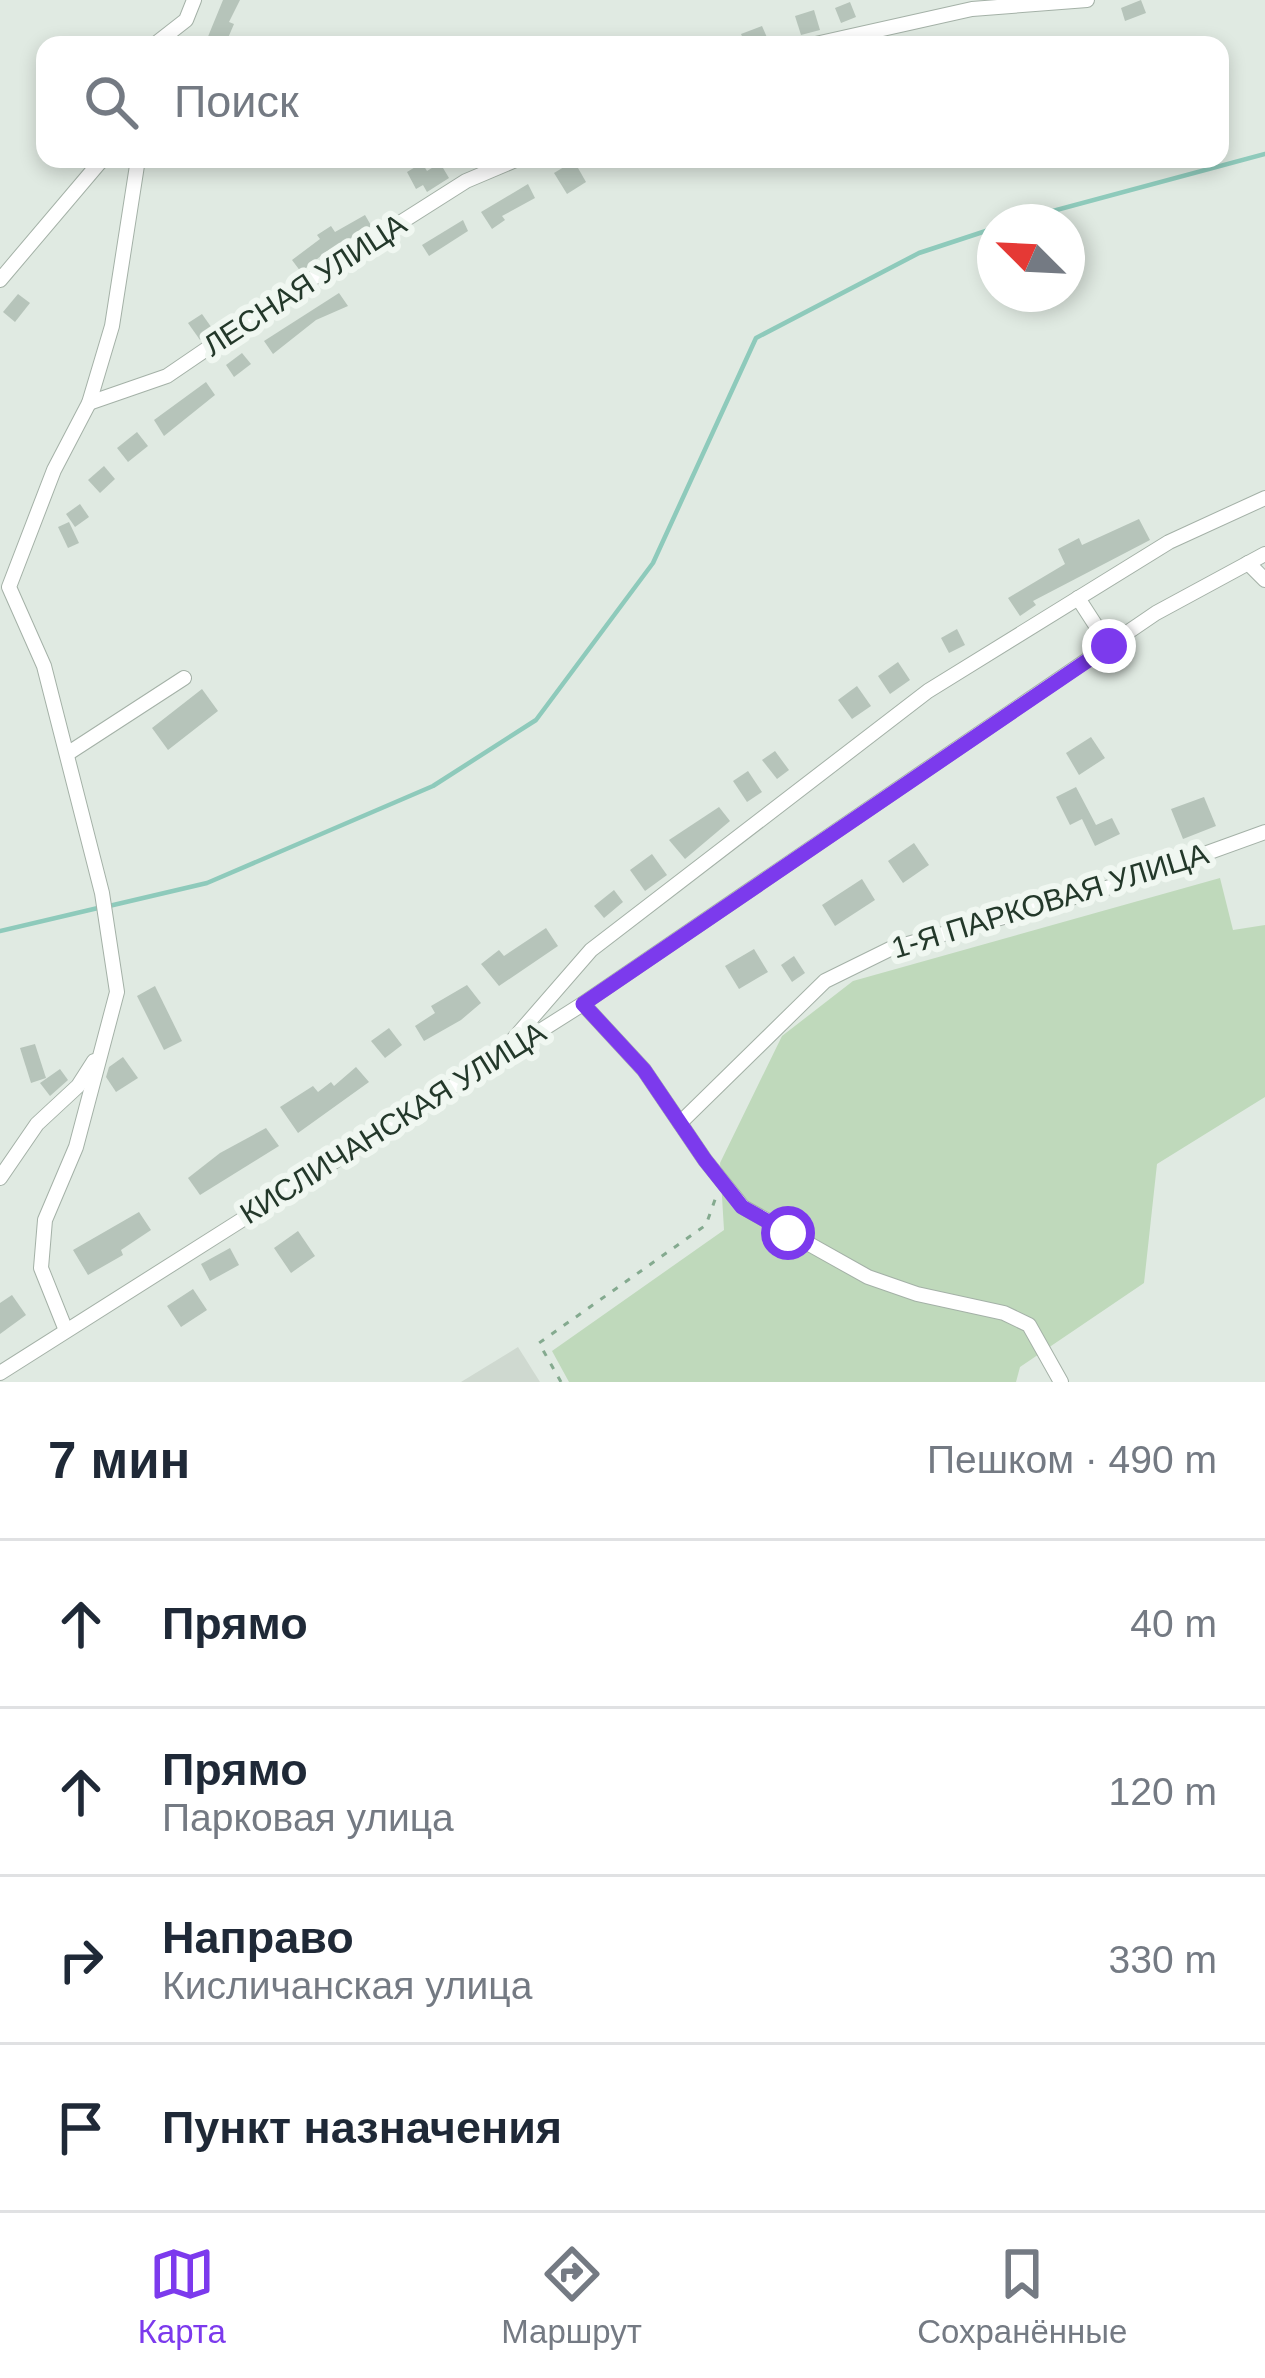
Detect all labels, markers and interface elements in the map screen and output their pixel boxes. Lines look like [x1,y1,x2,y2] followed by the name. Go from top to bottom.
[36,36,1229,168] search box
[78,69,144,135] icon: search
[174,76,299,127] text: Поиск
[977,204,1085,312] north arrow
[197,207,412,362] street label: ЛЕСНАЯ УЛИЦА
[1082,619,1136,673] route end
[888,837,1212,964] street label: 1-Я ПАРКОВАЯ УЛИЦА
[234,1015,551,1230] street label: КИСЛИЧАНСКАЯ УЛИЦА
[761,1206,815,1260] route start
[48,1432,190,1489] text: 7 мин
[927,1438,1217,1481] text: Пешком · 490 m
[48,1591,114,1657] icon: ahead
[162,1598,308,1649] text: Прямо
[1130,1602,1217,1645] text: 40 m
[162,1744,308,1795] text: Прямо
[48,1759,114,1825] icon: ahead
[1109,1770,1217,1813] text: 120 m
[162,1796,454,1839] text: Парковая улица
[162,1912,354,1963] text: Направо
[48,1927,114,1993] icon: right
[1109,1938,1217,1981] text: 330 m
[162,1964,532,2007] text: Кисличанская улица
[48,2095,114,2161] icon: arrive
[162,2102,562,2153] text: Пункт назначения
[138,2241,226,2351] tab: Карта
[501,2241,642,2351] tab: Маршрут
[917,2241,1127,2351] tab: Сохранённые

